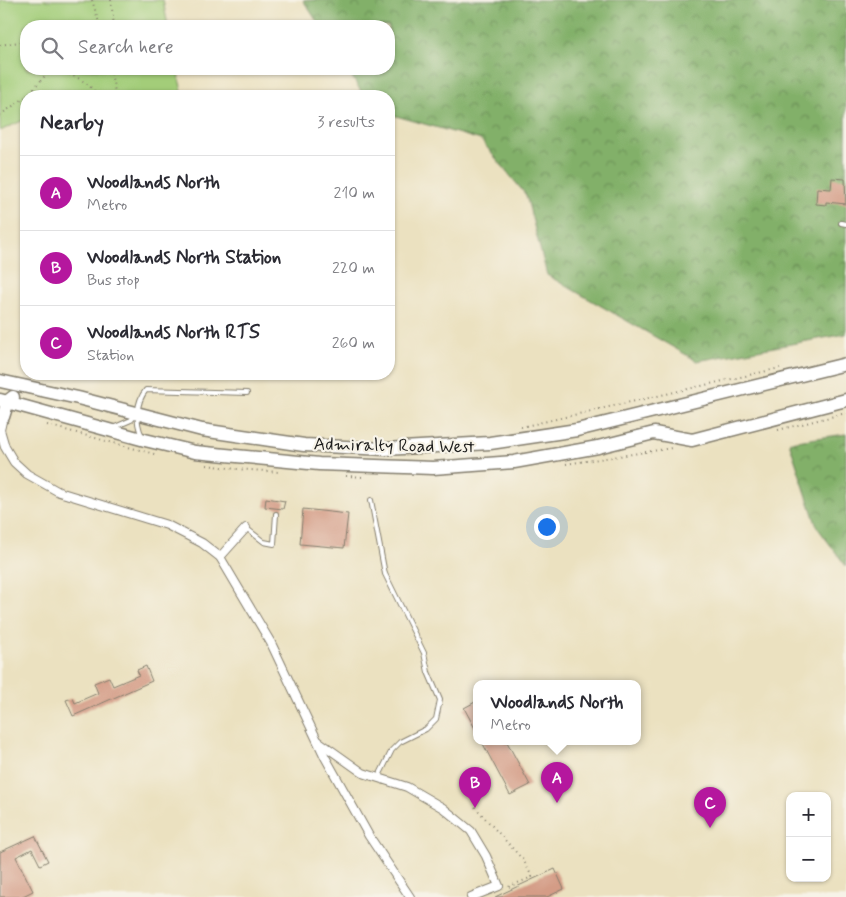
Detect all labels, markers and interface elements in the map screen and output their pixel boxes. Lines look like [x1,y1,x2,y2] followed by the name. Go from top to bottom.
[20,20,395,75] search box
[38,34,66,62] icon: search
[78,35,174,60] text: Search here
[40,109,104,137] text: Nearby
[317,112,375,133] text: 3 results
[87,170,220,195] text: Woodlands North
[51,183,61,204] text: A
[334,183,375,204] text: 210 m
[87,195,127,216] text: Metro
[87,245,281,270] text: Woodlands North Station
[51,258,61,279] text: B
[332,258,375,279] text: 220 m
[87,270,140,291] text: Bus stop
[87,320,260,345] text: Woodlands North RTS
[50,333,62,354] text: C
[332,333,375,354] text: 260 m
[87,345,134,366] text: Station
[313,433,475,459] street label: Admiralty Road West
[534,514,560,540] your location
[473,680,641,745] popup
[490,690,624,715] text: Woodlands North
[490,715,531,736] text: Metro
[541,762,573,803] pin: A
[459,767,491,808] pin: B
[694,787,726,828] pin: C
[786,792,831,882] map controls
[786,792,831,837] button: +
[786,837,831,882] button: −

